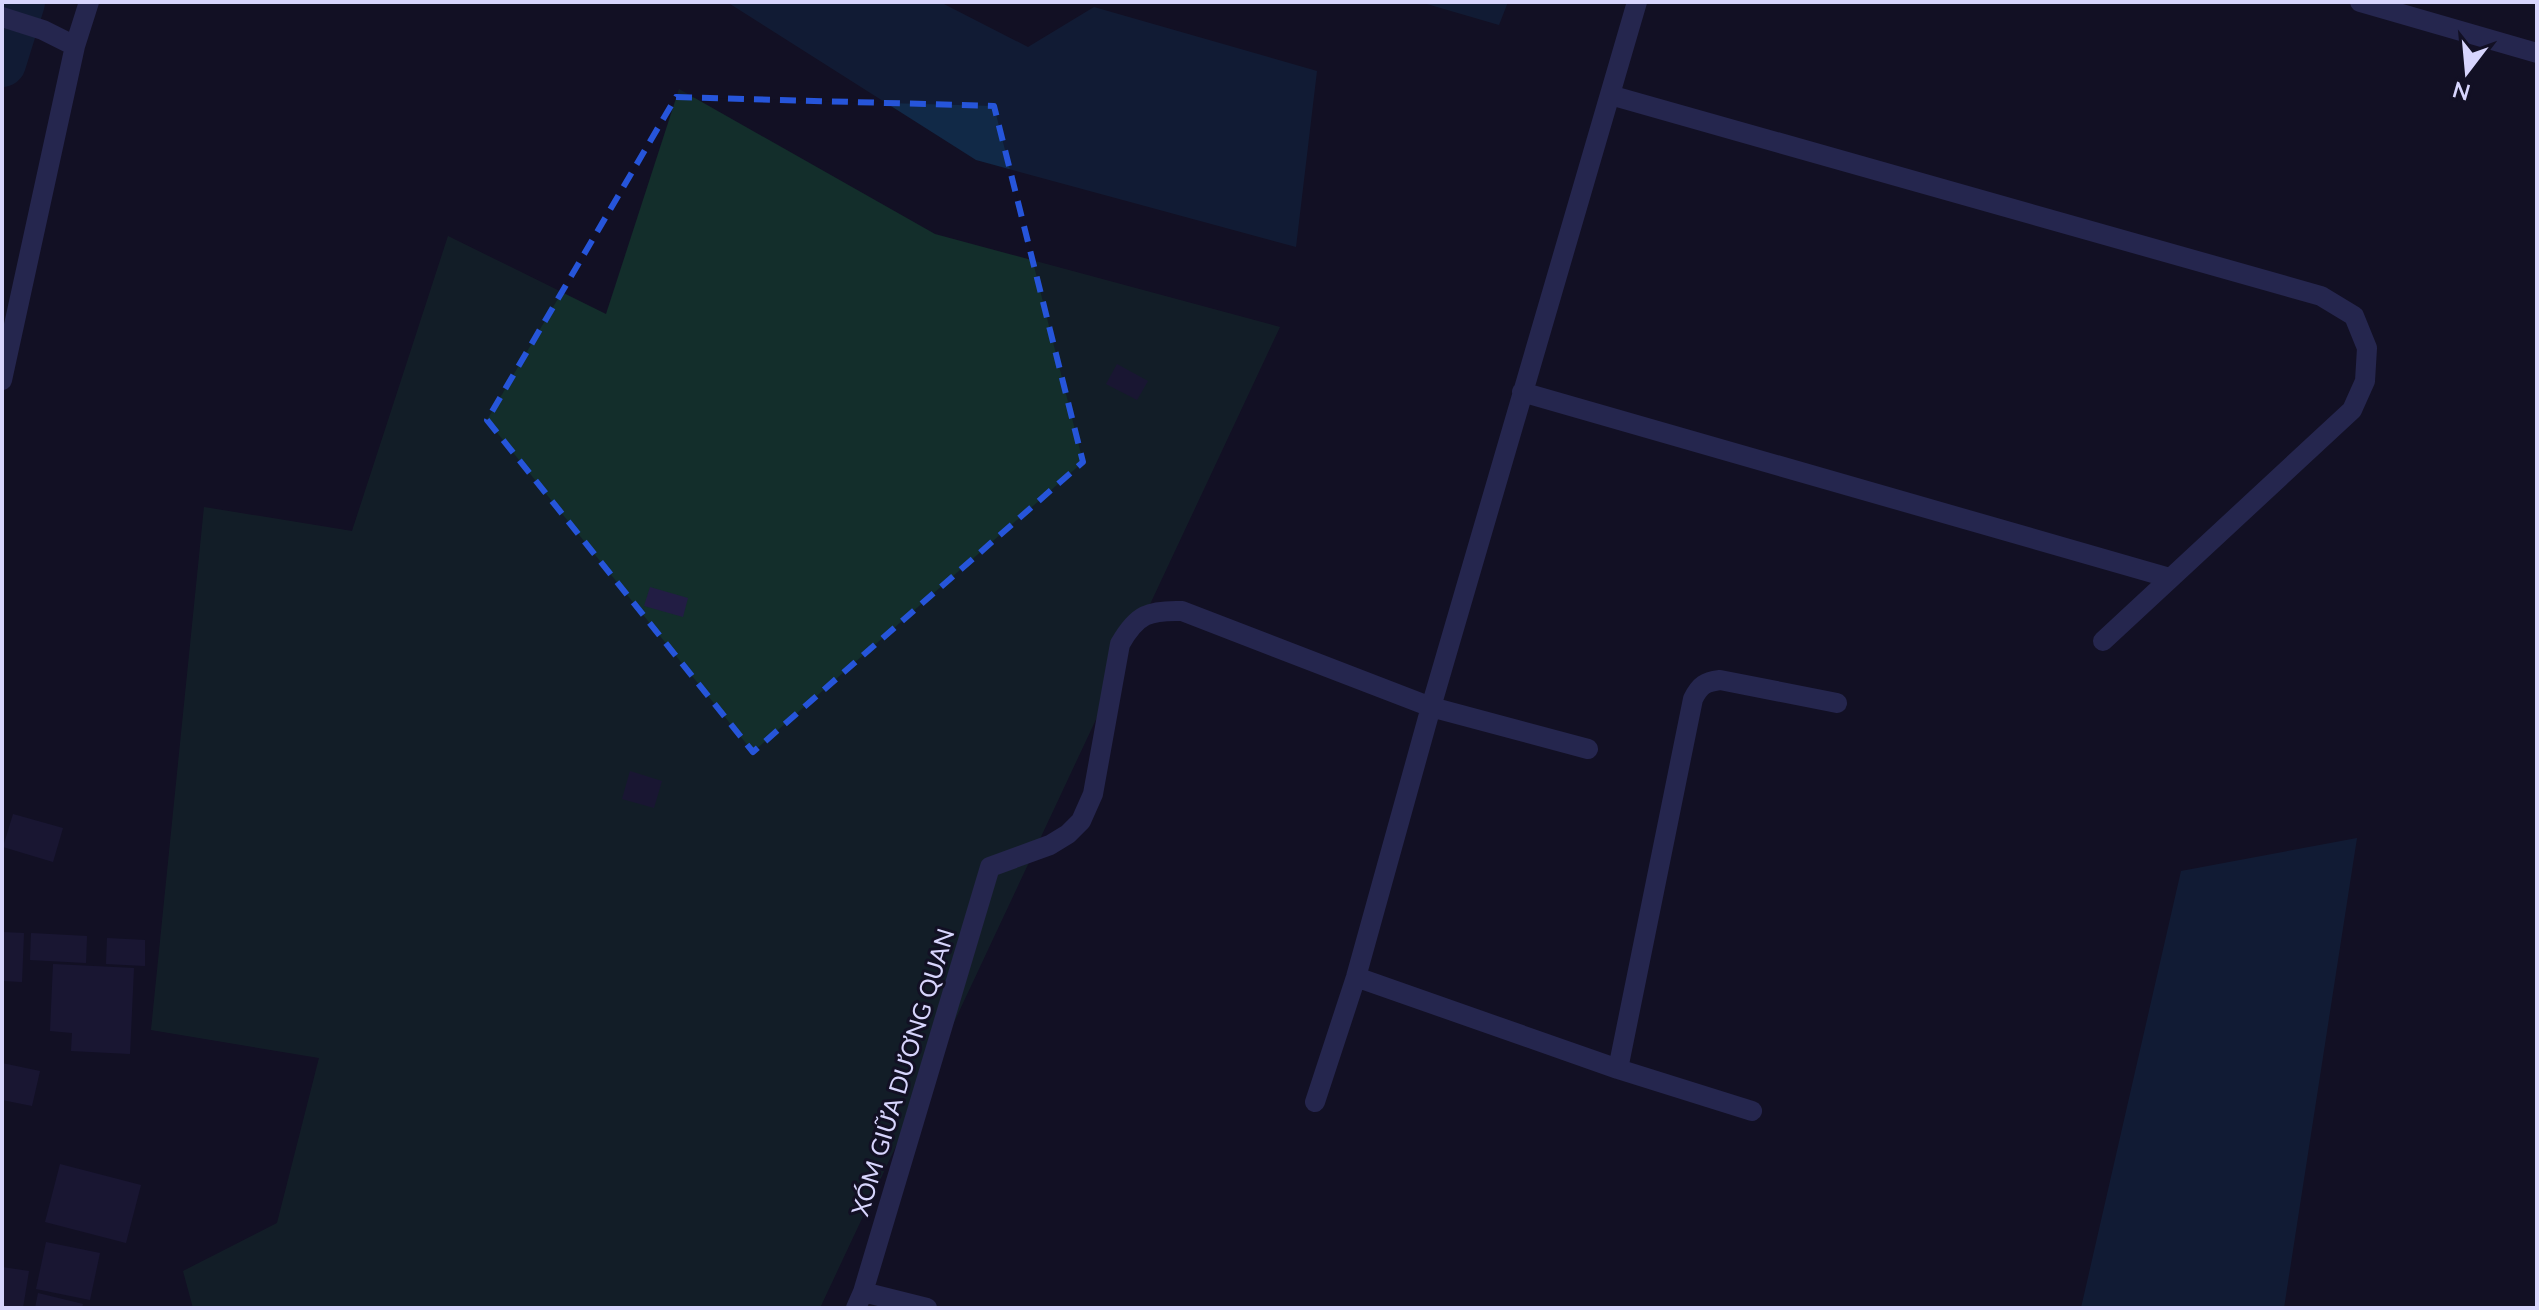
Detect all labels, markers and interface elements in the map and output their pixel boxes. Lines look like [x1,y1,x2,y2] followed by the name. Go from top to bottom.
[2427,32,2507,112] north arrow
[2449,76,2473,107] text: N
[844,925,960,1219] street label: XÓM GIỮA DƯƠNG QUAN

